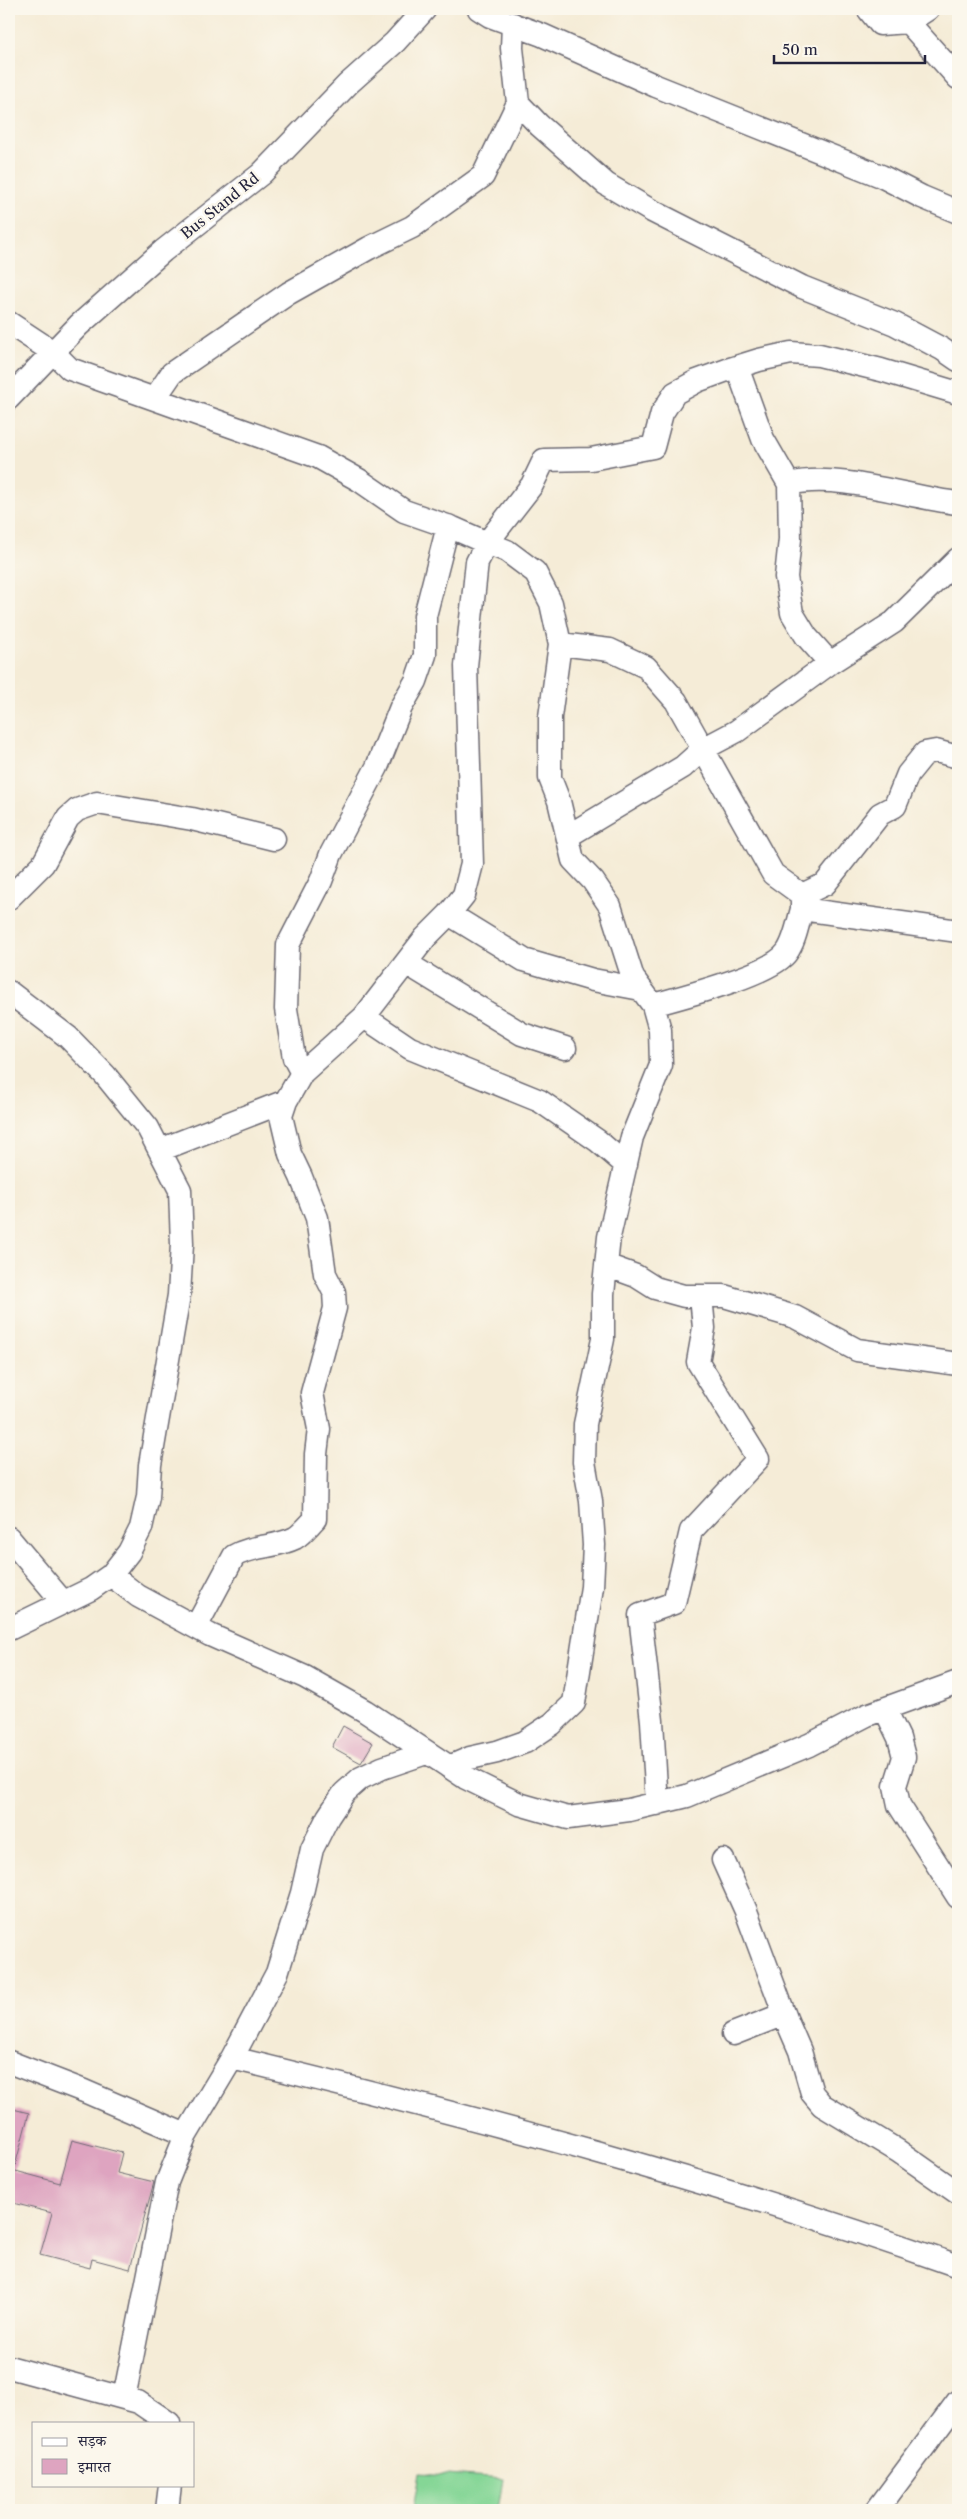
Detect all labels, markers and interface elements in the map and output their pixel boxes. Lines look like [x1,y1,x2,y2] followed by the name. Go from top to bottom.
[774,32,926,64] scale bar
[782,40,818,59] text: 50 m
[177,168,263,243] street label: Bus Stand Rd
[32,2422,195,2486] legend
[77,2431,107,2450] text: सड़क
[77,2457,112,2476] text: इमारत

